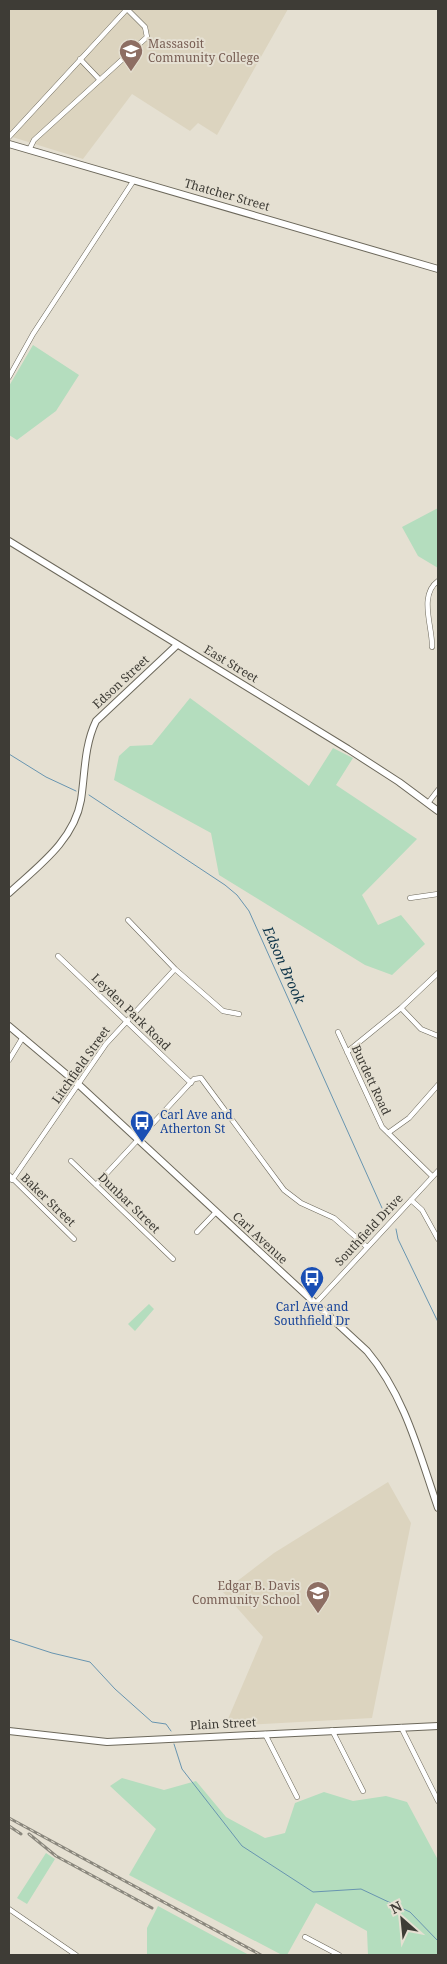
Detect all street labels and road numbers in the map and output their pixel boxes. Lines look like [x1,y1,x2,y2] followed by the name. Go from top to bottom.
[182,174,272,215] street label: Thatcher Street
[201,641,262,686] street label: East Street
[89,651,153,712] street label: Edson Street
[88,969,175,1054] street label: Leyden Park Road
[47,1023,114,1107] street label: Litchfield Street
[348,1042,395,1118] street label: Burdett Road
[17,1169,79,1230] street label: Baker Street
[95,1169,164,1237] street label: Dunbar Street
[331,1190,407,1269] street label: Southfield Drive
[229,1208,292,1268] street label: Carl Avenue
[190,1713,256,1734] street label: Plain Street

